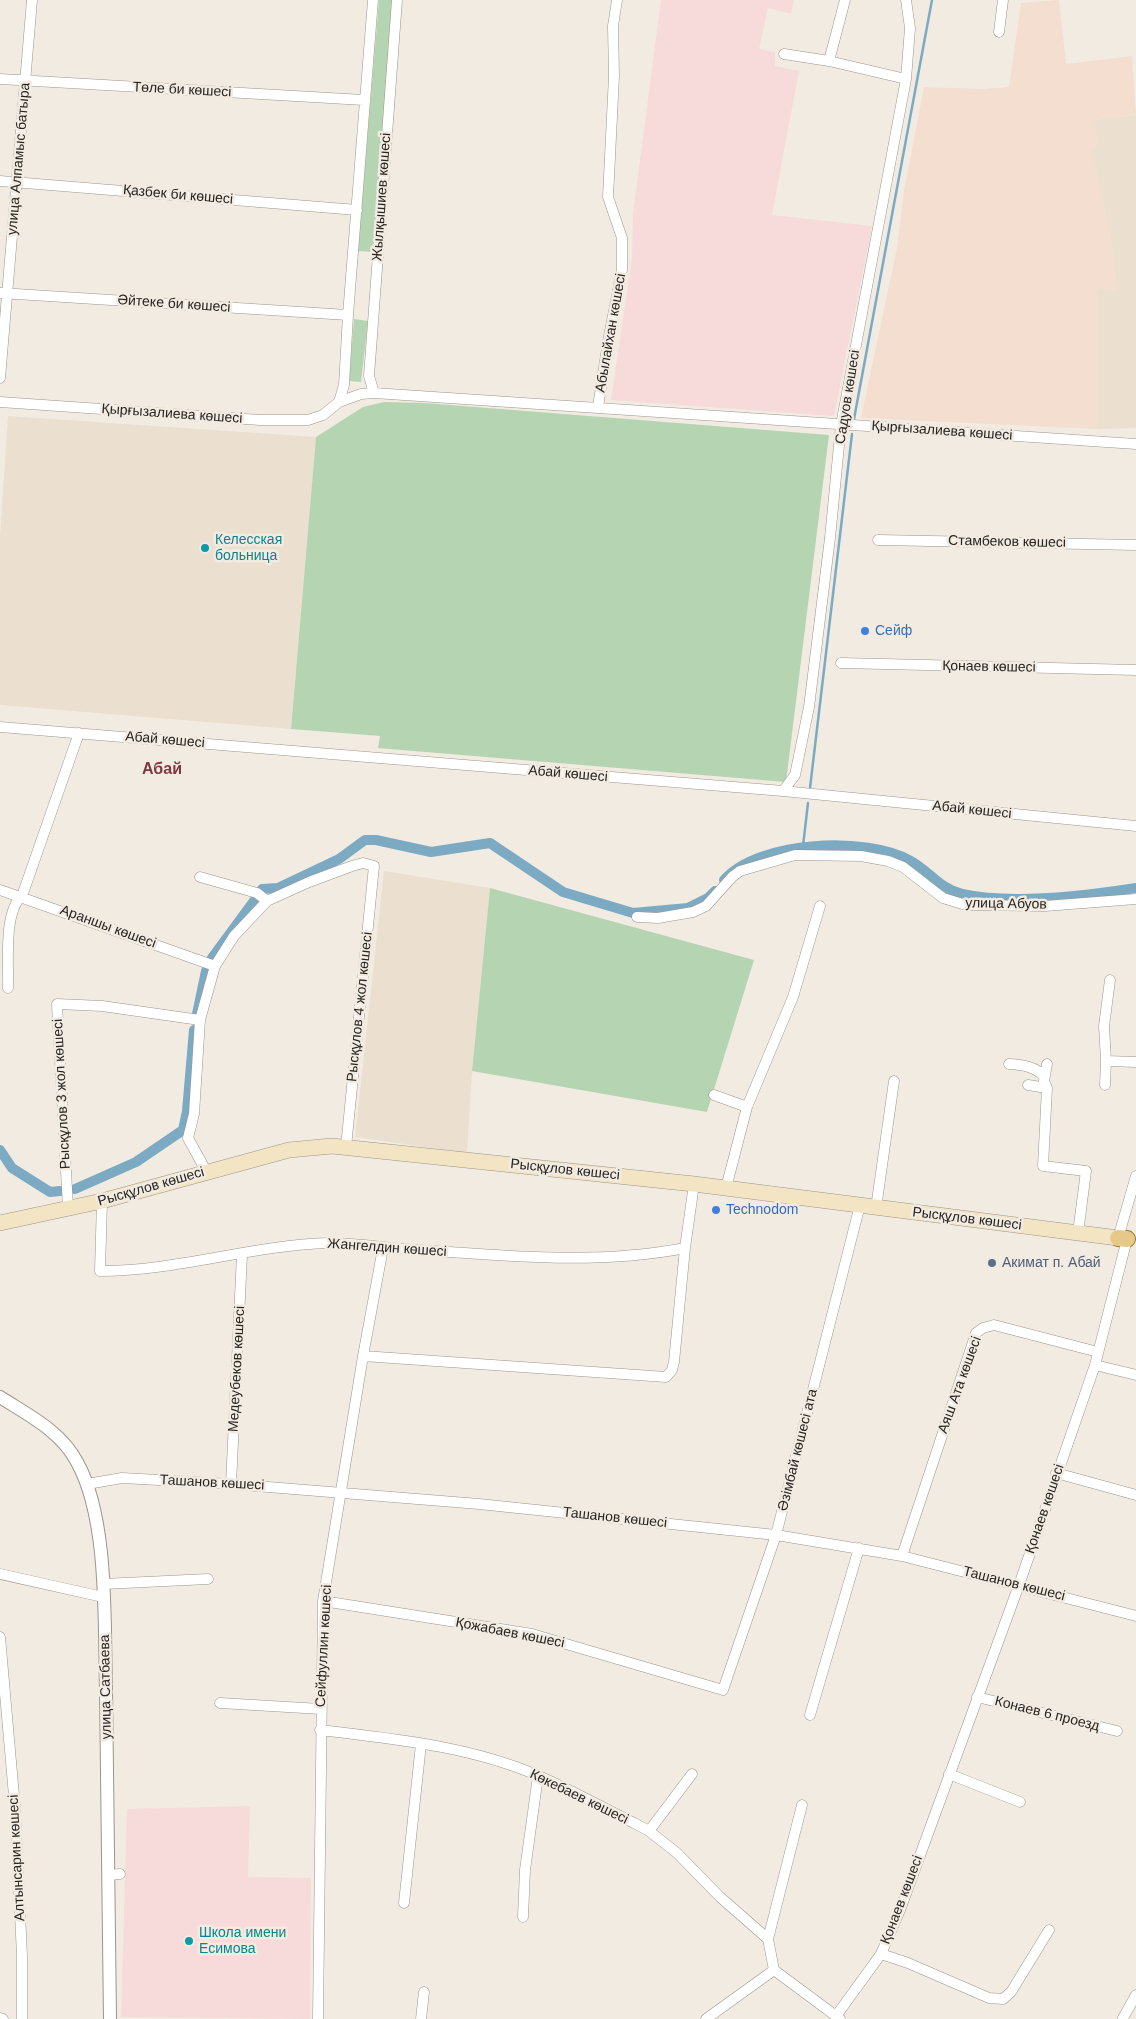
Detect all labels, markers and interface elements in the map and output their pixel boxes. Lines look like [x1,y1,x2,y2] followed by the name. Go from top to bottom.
[132,79,232,101] street label: Төле би көшесі
[4,82,34,236] street label: улица Алпамыс батыра
[369,132,395,262] street label: Жылқышиев көшесі
[122,182,234,208] street label: Қазбек би көшесі
[592,272,630,394] street label: Абылайхан көшесі
[117,292,231,316] street label: Әйтеке би көшесі
[832,349,864,445] street label: Садуов көшесі
[101,401,243,427] street label: Қырғызалиева көшесі
[871,418,1013,444] street label: Қырғызалиева көшесі
[215,532,282,564] place label: Келесская больница
[948,533,1066,551] street label: Стамбеков көшесі
[199,542,211,554] marker: Келесская больница
[875,623,912,639] place label: Сейф
[859,625,871,637] marker: Сейф
[942,658,1036,676] street label: Қонаев көшесі
[125,728,205,752] street label: Абай көшесі
[142,760,182,780] district label: Абай
[528,762,608,786] street label: Абай көшесі
[932,797,1012,823] street label: Абай көшесі
[965,895,1047,913] street label: улица Абуов
[58,902,158,952] street label: Араншы көшесі
[344,931,376,1083] street label: Рысқұлов 4 жол көшесі
[50,1018,74,1170] street label: Рысқұлов 3 жол көшесі
[509,1156,621,1184] street label: Рысқұлов көшесі
[96,1164,206,1210] street label: Рысқұлов көшесі
[726,1202,798,1218] place label: Technodom
[710,1204,722,1216] marker: Technodom
[911,1204,1023,1234] street label: Рысқұлов көшесі
[327,1235,447,1261] street label: Жангелдин көшесі
[1002,1255,1101,1271] place label: Акимат п. Абай
[986,1257,998,1269] marker: Акимат п. Абай
[225,1305,249,1433] street label: Медеубеков көшесі
[935,1334,985,1436] street label: Аяш Ата көшесі
[775,1387,821,1513] street label: Әзімбай көшесі ата
[1022,1462,1068,1556] street label: Қонаев көшесі
[159,1472,265,1494] street label: Ташанов көшесі
[562,1504,668,1532] street label: Ташанов көшесі
[961,1563,1067,1605] street label: Ташанов көшесі
[312,1584,336,1708] street label: Сейфуллин көшесі
[454,1614,566,1652] street label: Қожабаев көшесі
[97,1634,115,1740] street label: улица Сатбаева
[993,1693,1101,1735] street label: Конаев 6 проезд
[527,1766,631,1828] street label: Көкебаев көшесі
[5,1794,29,1922] street label: Алтынсарин көшесі
[877,1853,927,1947] street label: Қонаев көшесі
[199,1925,286,1958] place label: Школа имени Есимова
[183,1935,195,1947] marker: Школа имени Есимова

